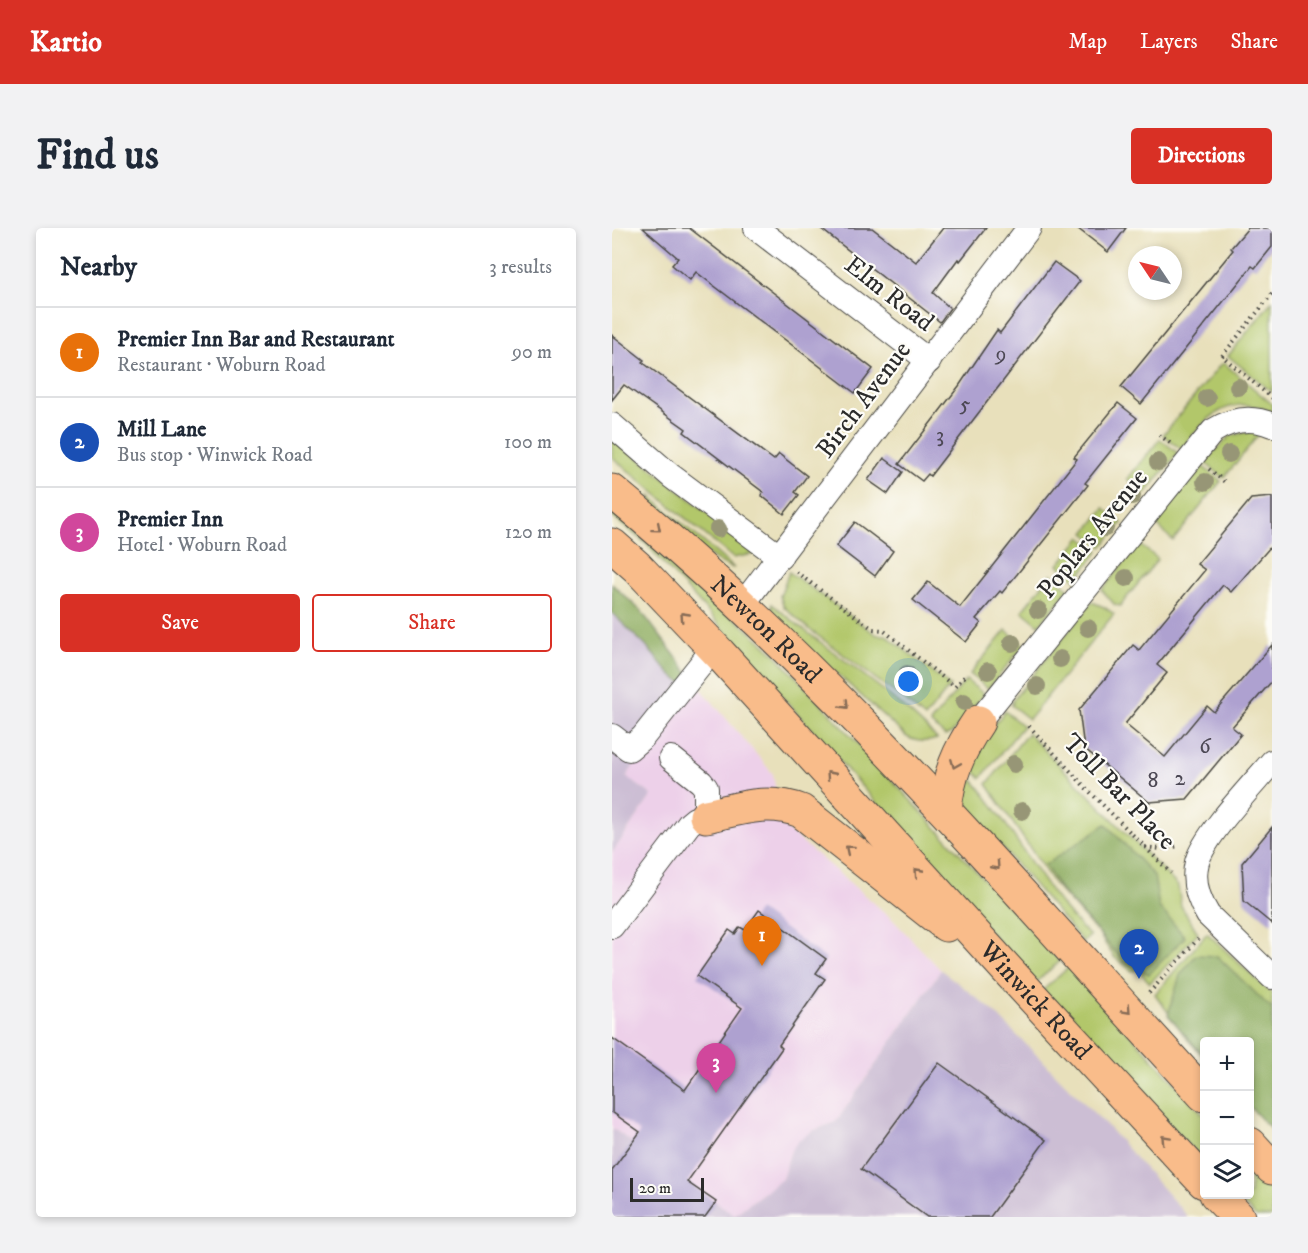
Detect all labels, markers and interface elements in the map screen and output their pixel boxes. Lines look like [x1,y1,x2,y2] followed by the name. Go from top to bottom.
[30,25,102,60] text: Kartio
[1068,29,1107,55] text: Map
[1140,29,1198,55] text: Layers
[1231,29,1278,55] text: Share
[1131,128,1272,184] button: Directions
[36,130,159,182] text: Find us
[1128,246,1182,300] north arrow
[837,249,941,339] street label: Elm Road
[60,251,137,284] text: Nearby
[489,255,552,280] text: 3 results
[117,326,395,353] text: Premier Inn Bar and Restaurant
[809,335,919,465] street label: Birch Avenue
[76,340,83,365] text: 1
[512,340,552,365] text: 90 m
[995,341,1006,368] house number: 9
[117,353,325,378] text: Restaurant · Woburn Road
[960,391,971,418] house number: 5
[117,416,206,443] text: Mill Lane
[936,422,944,449] house number: 3
[75,430,84,455] text: 2
[504,430,552,455] text: 100 m
[117,443,313,468] text: Bus stop · Winwick Road
[1030,462,1156,606] street label: Poplars Avenue
[117,506,223,533] text: Premier Inn
[76,520,83,545] text: 3
[505,520,552,545] text: 120 m
[650,521,661,532] one-way arrow
[117,533,287,558] text: Hotel · Woburn Road
[703,568,829,690] street label: Newton Road
[60,594,300,652] button: Save
[312,594,552,652] button: Share
[680,612,691,623] one-way arrow
[894,667,923,696] your location
[837,697,848,708] one-way arrow
[1055,727,1183,857] street label: Toll Bar Place
[1199,733,1212,760] house number: 6
[950,757,962,768] one-way arrow
[1175,765,1186,792] house number: 2
[1147,767,1159,794] house number: 8
[826,771,837,782] one-way arrow
[845,845,856,856] one-way arrow
[989,859,1000,870] one-way arrow
[914,869,925,879] one-way arrow
[742,916,782,966] pin: 1
[1120,930,1158,979] pin: 2
[972,933,1099,1067] street label: Winwick Road
[1120,1004,1131,1014] one-way arrow
[1200,1037,1254,1199] map controls
[1200,1037,1254,1091] button: +
[696,1044,736,1093] pin: 3
[1200,1091,1254,1145] button: −
[1161,1135,1172,1146] one-way arrow
[1200,1145,1254,1199] button: layers
[630,1175,704,1202] scale bar
[639,1178,671,1198] text: 20 m

